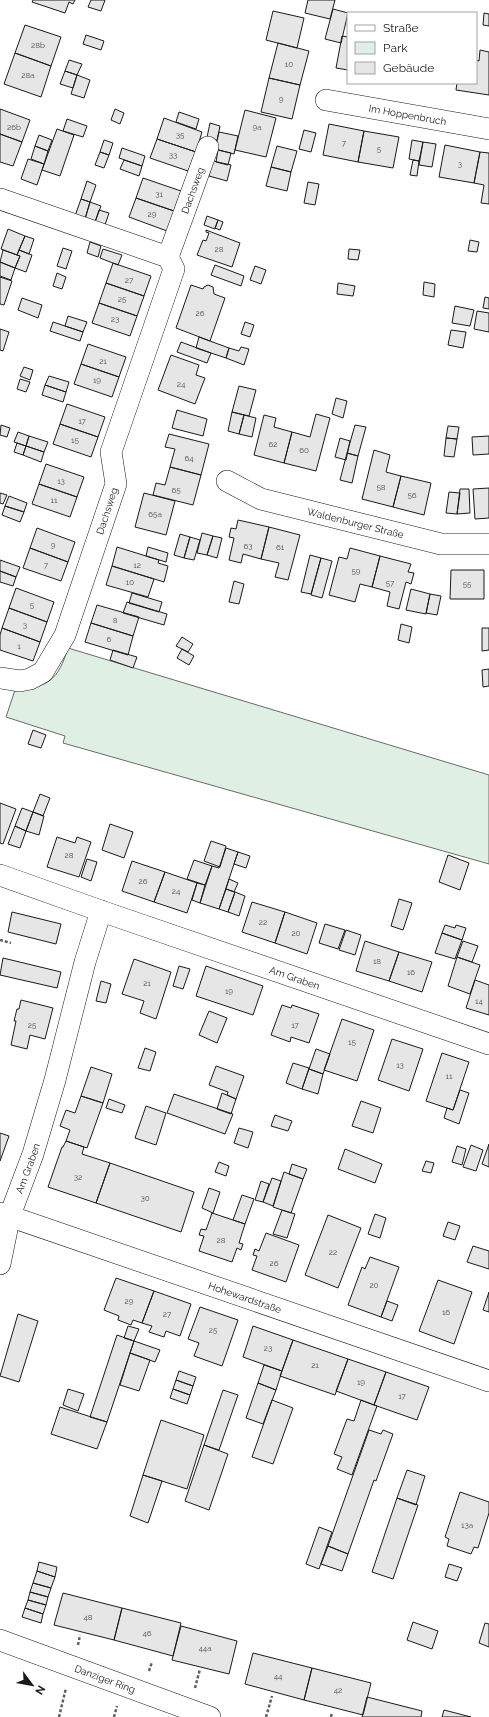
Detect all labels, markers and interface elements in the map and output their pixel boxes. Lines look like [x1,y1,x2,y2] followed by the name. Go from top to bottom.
[347,12,477,84] legend
[383,21,419,35] text: Straße
[31,40,45,50] house number: 28b
[383,41,408,55] text: Park
[285,59,293,69] house number: 10
[383,61,434,75] text: Gebäude
[21,70,35,80] house number: 28a
[279,94,284,104] house number: 9
[368,102,448,127] street label: Im Hoppenbruch
[7,122,21,132] house number: 26b
[252,122,262,132] house number: 9a
[176,130,185,140] house number: 35
[342,138,347,148] house number: 7
[377,144,382,154] house number: 5
[169,150,177,160] house number: 33
[458,159,462,169] house number: 3
[179,166,206,215] street label: Dachsweg
[155,189,163,199] house number: 31
[148,209,157,219] house number: 29
[215,244,224,254] house number: 28
[125,275,134,285] house number: 27
[118,294,127,304] house number: 25
[196,308,205,318] house number: 26
[111,314,119,324] house number: 23
[99,356,107,366] house number: 21
[93,375,101,385] house number: 19
[177,379,186,389] house number: 24
[78,416,87,426] house number: 17
[71,435,80,445] house number: 15
[269,439,278,449] house number: 62
[299,445,309,455] house number: 60
[184,453,194,463] house number: 64
[57,476,65,486] house number: 13
[376,482,386,492] house number: 58
[171,485,181,495] house number: 65
[94,486,120,536] street label: Dachsweg
[407,490,417,500] house number: 56
[51,495,58,505] house number: 11
[306,505,405,540] street label: Waldenburger Straße
[148,509,162,519] house number: 65a
[51,540,56,550] house number: 9
[243,541,253,551] house number: 63
[276,542,285,552] house number: 61
[44,560,49,570] house number: 7
[133,560,141,570] house number: 12
[351,566,361,576] house number: 59
[126,577,134,587] house number: 10
[386,578,395,588] house number: 57
[463,579,472,589] house number: 55
[30,600,35,610] house number: 5
[113,615,118,625] house number: 8
[23,620,27,630] house number: 3
[107,634,112,644] house number: 6
[17,641,21,651] house number: 1
[65,850,74,860] house number: 28
[139,876,148,886] house number: 26
[172,886,181,896] house number: 24
[259,917,267,927] house number: 22
[291,928,301,938] house number: 20
[373,956,381,966] house number: 18
[268,964,321,991] street label: Am Graben
[407,967,415,977] house number: 16
[143,978,151,988] house number: 21
[225,986,233,996] house number: 19
[475,996,484,1006] house number: 14
[28,1020,37,1030] house number: 25
[291,1020,300,1030] house number: 17
[348,1037,357,1047] house number: 15
[396,1060,404,1070] house number: 13
[446,1071,453,1081] house number: 11
[13,1142,41,1195] street label: Am Graben
[74,1172,82,1182] house number: 32
[140,1193,150,1203] house number: 30
[217,1235,226,1245] house number: 28
[329,1247,337,1257] house number: 22
[270,1258,279,1268] house number: 26
[207,1280,283,1315] street label: Hohewardstraße
[369,1280,379,1290] house number: 20
[125,1296,134,1306] house number: 29
[442,1307,450,1317] house number: 16
[163,1309,172,1319] house number: 27
[209,1325,218,1335] house number: 25
[264,1343,272,1353] house number: 23
[311,1360,319,1370] house number: 21
[357,1377,365,1387] house number: 19
[398,1391,407,1401] house number: 17
[461,1520,473,1530] house number: 13a
[83,1612,93,1622] house number: 48
[142,1628,152,1638] house number: 46
[198,1643,212,1653] house number: 44a
[73,1662,137,1695] street label: Danziger Ring
[12,1665,52,1705] north arrow
[274,1671,283,1681] house number: 44
[32,1683,48,1697] text: N
[334,1685,342,1695] house number: 42

